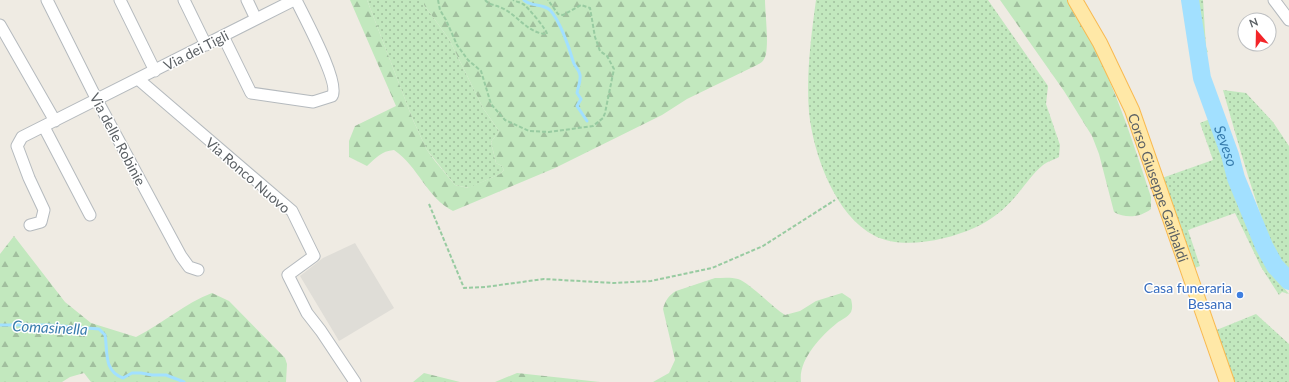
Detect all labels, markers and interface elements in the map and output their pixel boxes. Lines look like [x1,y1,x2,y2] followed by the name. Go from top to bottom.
[1237,12,1277,52] north arrow
[1247,15,1260,30] text: N
[161,26,231,74] street label: Via dei Tigli
[87,90,149,188] street label: Via delle Robinie
[1125,111,1193,264] street label: Corso Giuseppe Garibaldi
[1211,123,1242,169] water label: Seveso
[202,134,294,216] street label: Via Ronco Nuovo
[1144,279,1232,312] place label: Casa funeraria Besana
[1235,290,1245,300] marker: Casa funeraria Besana
[12,316,88,338] water label: Comasinella

